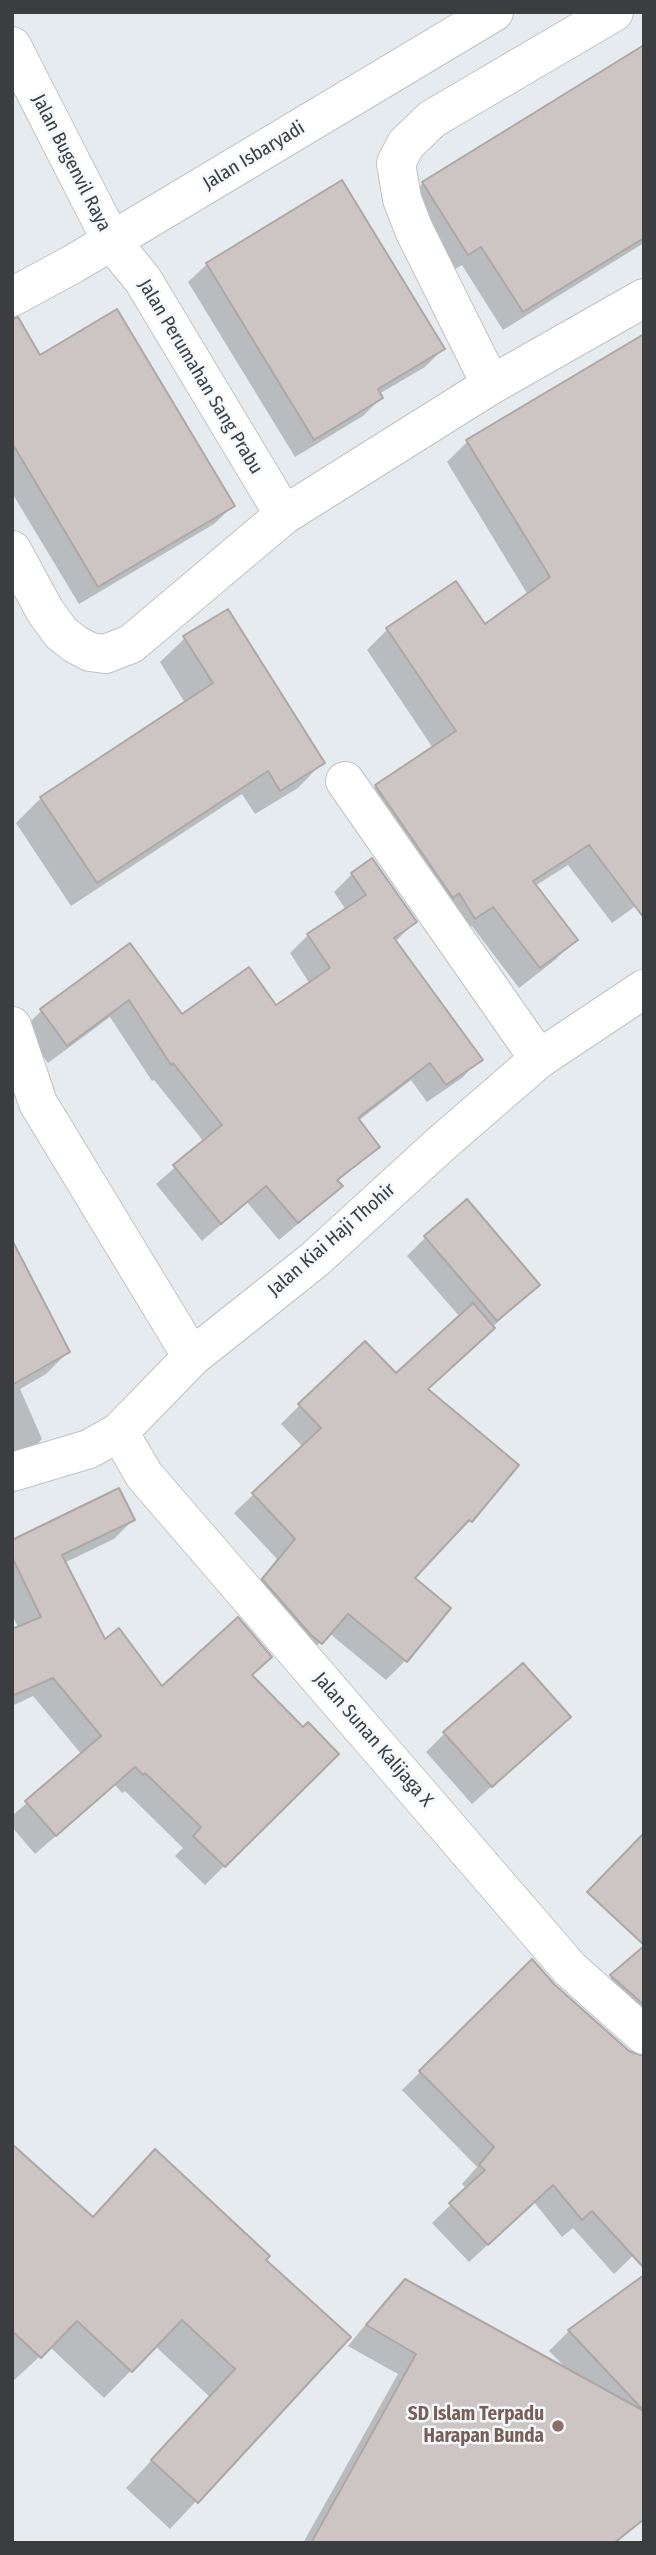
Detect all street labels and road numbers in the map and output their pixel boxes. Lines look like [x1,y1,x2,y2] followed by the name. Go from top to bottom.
[27,91,115,235] street label: Jalan Bugenvil Raya
[199,117,309,195] street label: Jalan Isbaryadi
[133,275,267,479] street label: Jalan Perumahan Sang Prabu
[264,1178,400,1302] street label: Jalan Kiai Haji Thohir
[308,1668,438,1812] street label: Jalan Sunan Kalijaga X

